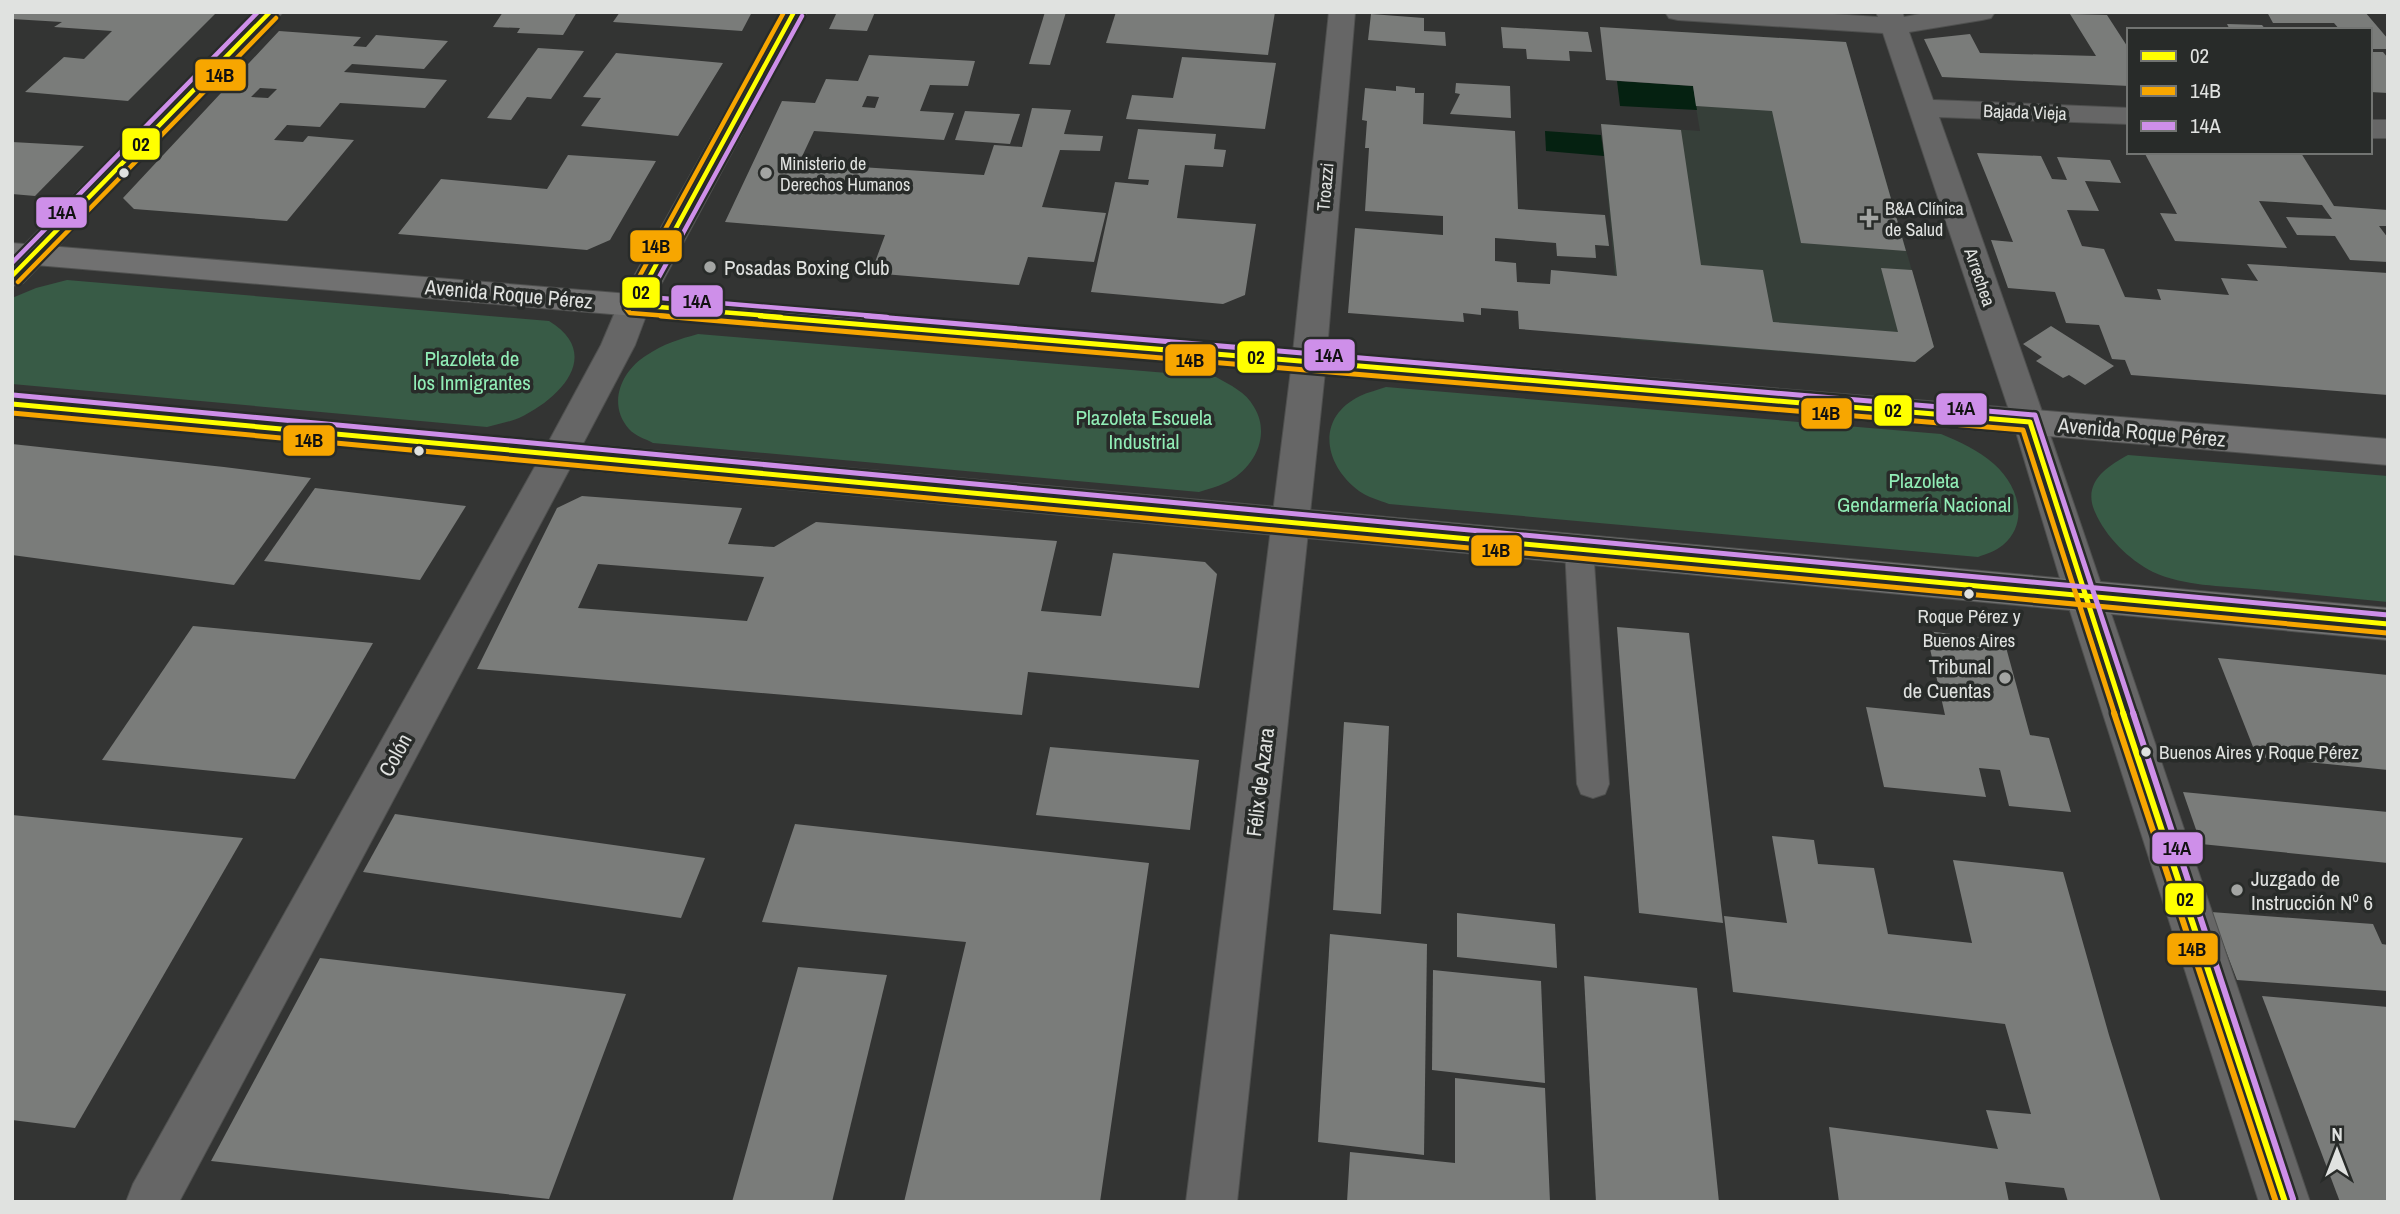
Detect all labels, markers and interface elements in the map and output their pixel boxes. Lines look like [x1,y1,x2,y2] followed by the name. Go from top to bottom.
[2127,28,2372,154] legend
[2190,41,2209,70] text: 02
[194,58,247,92] line badge: 14B
[206,62,234,88] text: 14B
[2190,76,2221,105] text: 14B
[1983,98,2067,126] street label: Bajada Vieja
[2190,111,2221,140] text: 14A
[121,127,161,161] line badge: 02
[132,131,150,157] text: 02
[780,151,910,197] place label: Ministerio de Derechos Humanos
[1310,162,1340,212] street label: Troazzi
[758,165,774,181] marker: Ministerio de Derechos Humanos
[117,166,131,180] unlabelled marker
[35,196,88,229] line badge: 14A
[1885,196,1964,242] place label: B&A Clínica de Salud
[48,199,77,225] text: 14A
[1859,208,1879,228] marker: B&A Clínica de Salud
[629,229,683,263] line badge: 14B
[642,233,670,259] text: 14B
[1958,244,2002,309] street label: Arrechea
[724,253,890,282] place label: Posadas Boxing Club
[702,259,718,275] marker: Posadas Boxing Club
[423,272,594,316] street label: Avenida Roque Pérez
[621,276,661,309] line badge: 02
[632,279,650,305] text: 02
[670,284,724,318] line badge: 14A
[683,288,712,314] text: 14A
[1303,338,1356,372] line badge: 14A
[1236,340,1276,374] line badge: 02
[1315,342,1344,368] text: 14A
[1164,343,1217,377] line badge: 14B
[413,344,531,397] park label: Plazoleta de los Inmigrantes
[1247,344,1265,370] text: 02
[1176,347,1204,373] text: 14B
[1935,392,1988,426] line badge: 14A
[1873,394,1913,427] line badge: 02
[1947,395,1976,421] text: 14A
[1800,397,1853,430] line badge: 14B
[1884,397,1902,423] text: 02
[1812,400,1840,426] text: 14B
[1076,403,1213,456] park label: Plazoleta Escuela Industrial
[2056,410,2227,454] street label: Avenida Roque Pérez
[282,424,336,457] line badge: 14B
[295,427,323,453] text: 14B
[412,444,426,458] unlabelled marker
[1837,466,2011,519] park label: Plazoleta Gendarmería Nacional
[1470,534,1523,567] line badge: 14B
[1482,537,1510,563] text: 14B
[1962,587,1976,601] marker: Roque Pérez y Buenos Aires
[1917,603,2021,653] place label: Roque Pérez y Buenos Aires
[1903,652,1991,705] place label: Tribunal de Cuentas
[1997,670,2013,686] marker: Tribunal de Cuentas
[1239,726,1281,838] street label: Félix de Azara
[371,728,419,782] street label: Colón
[2159,739,2359,765] place label: Buenos Aires y Roque Pérez
[2139,745,2153,759] marker: Buenos Aires y Roque Pérez
[2151,831,2204,865] line badge: 14A
[2163,835,2192,861] text: 14A
[2251,864,2373,917] place label: Juzgado de Instrucción Nº 6
[2164,882,2205,916] line badge: 02
[2229,882,2245,898] marker: Juzgado de Instrucción Nº 6
[2176,886,2194,912] text: 02
[2166,932,2219,966] line badge: 14B
[2178,936,2206,962] text: 14B
[2302,1116,2372,1186] north arrow
[2331,1121,2343,1147] text: N

